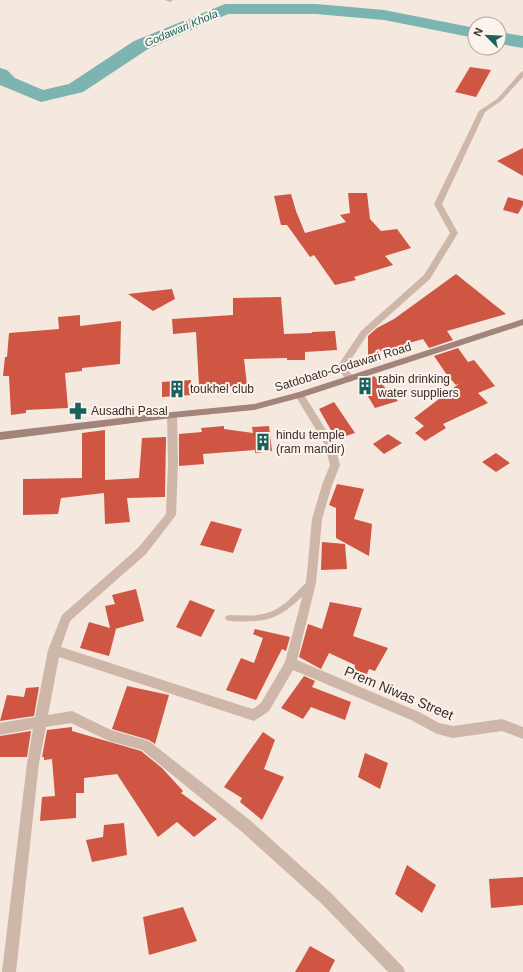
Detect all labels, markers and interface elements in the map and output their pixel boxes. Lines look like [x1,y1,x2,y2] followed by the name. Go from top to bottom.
[143,7,219,49] water label: Godawari Khola
[467,16,507,56] north arrow
[471,26,485,38] text: N
[273,340,413,394] street label: Satdobato-Godawari Road
[377,372,459,400] place label: rabin drinking water suppliers
[355,376,375,396] building icon: rabin drinking water suppliers
[167,379,187,399] building icon: toukhel club
[190,382,254,396] place label: toukhel club
[68,401,88,421] pharmacy icon: Ausadhi Pasal
[91,404,168,418] place label: Ausadhi Pasal
[276,428,345,456] place label: hindu temple (ram mandir)
[253,432,273,452] building icon: hindu temple (ram mandir)
[342,663,456,723] street label: Prem Niwas Street

